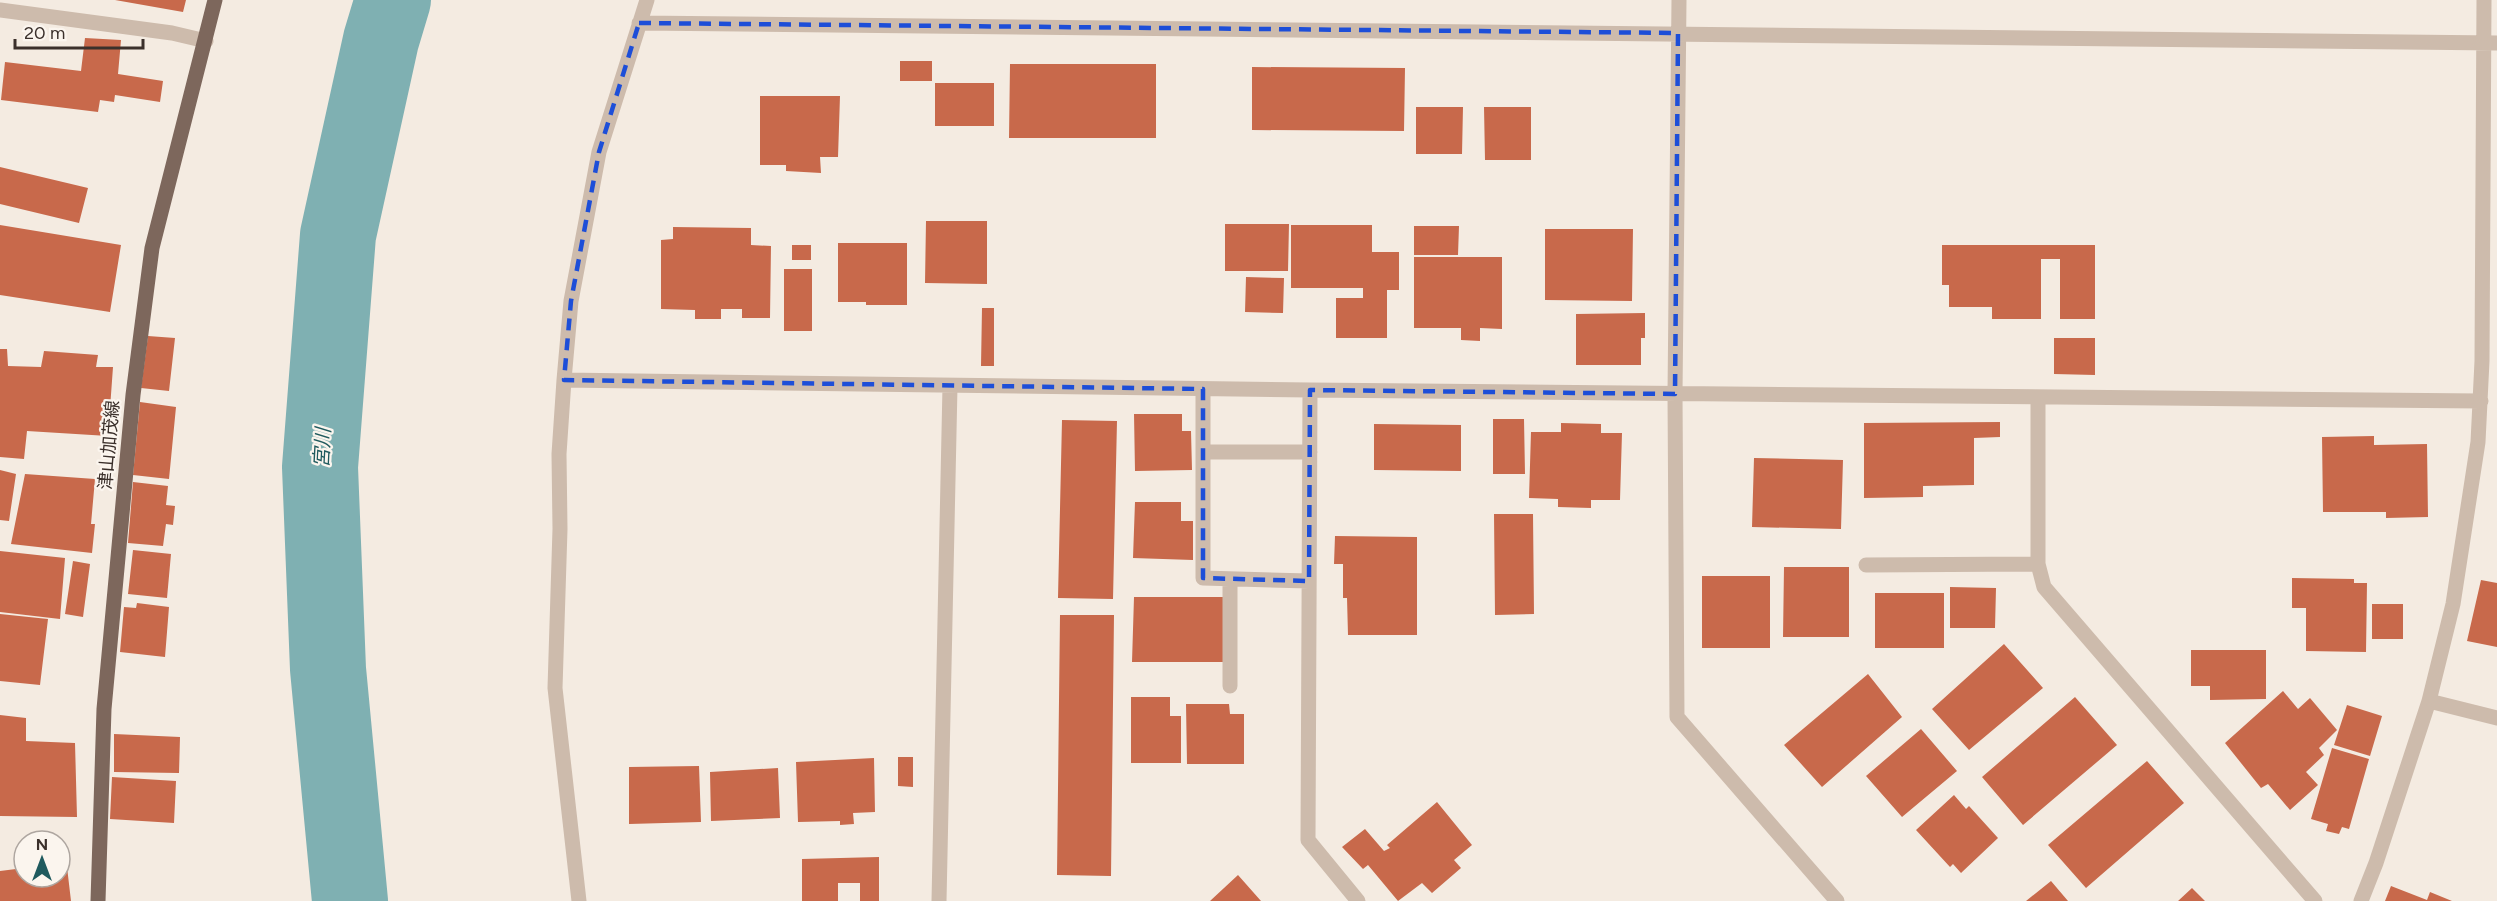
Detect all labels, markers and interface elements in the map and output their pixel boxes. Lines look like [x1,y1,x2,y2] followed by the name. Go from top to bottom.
[15,12,142,50] scale bar
[24,22,65,44] text: 20 m
[94,399,124,491] street label: 津山加茂線
[309,425,335,469] water label: 宮川
[12,829,72,889] north arrow
[36,835,48,854] text: N

